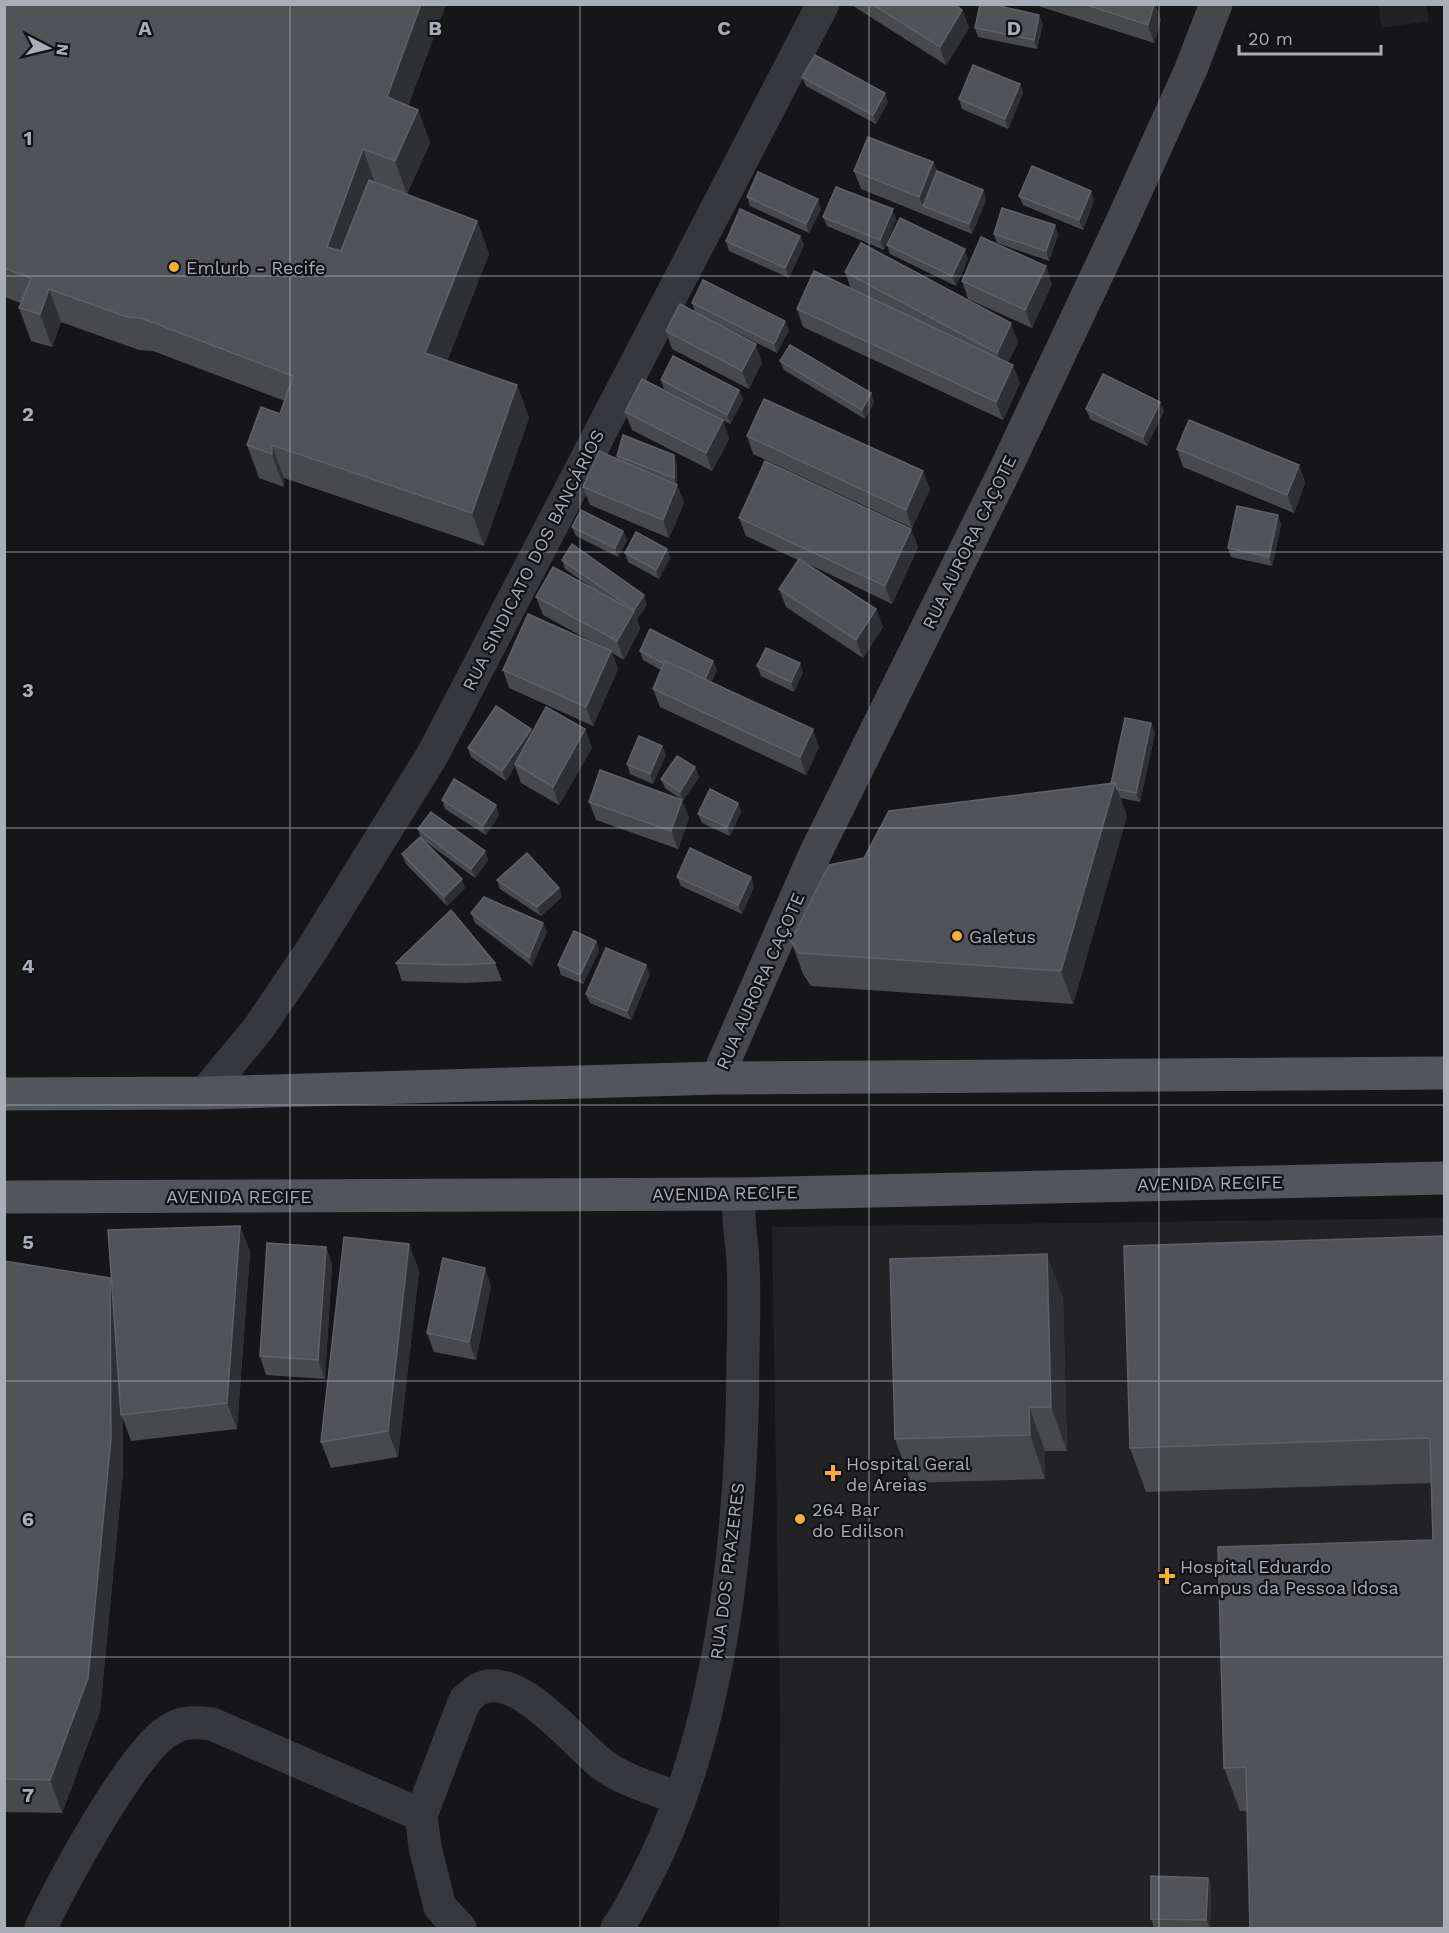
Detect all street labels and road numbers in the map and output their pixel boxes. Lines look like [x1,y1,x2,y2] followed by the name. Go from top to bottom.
[458,426,608,694] street label: RUA SINDICATO DOS BANCÁRIOS
[918,451,1020,633] street label: RUA AURORA CAÇOTE
[712,889,808,1073] street label: RUA AURORA CAÇOTE
[1137,1171,1283,1195] street label: AVENIDA RECIFE
[652,1181,798,1205] street label: AVENIDA RECIFE
[166,1186,312,1207] street label: AVENIDA RECIFE
[706,1481,748,1661] street label: RUA DOS PRAZERES

